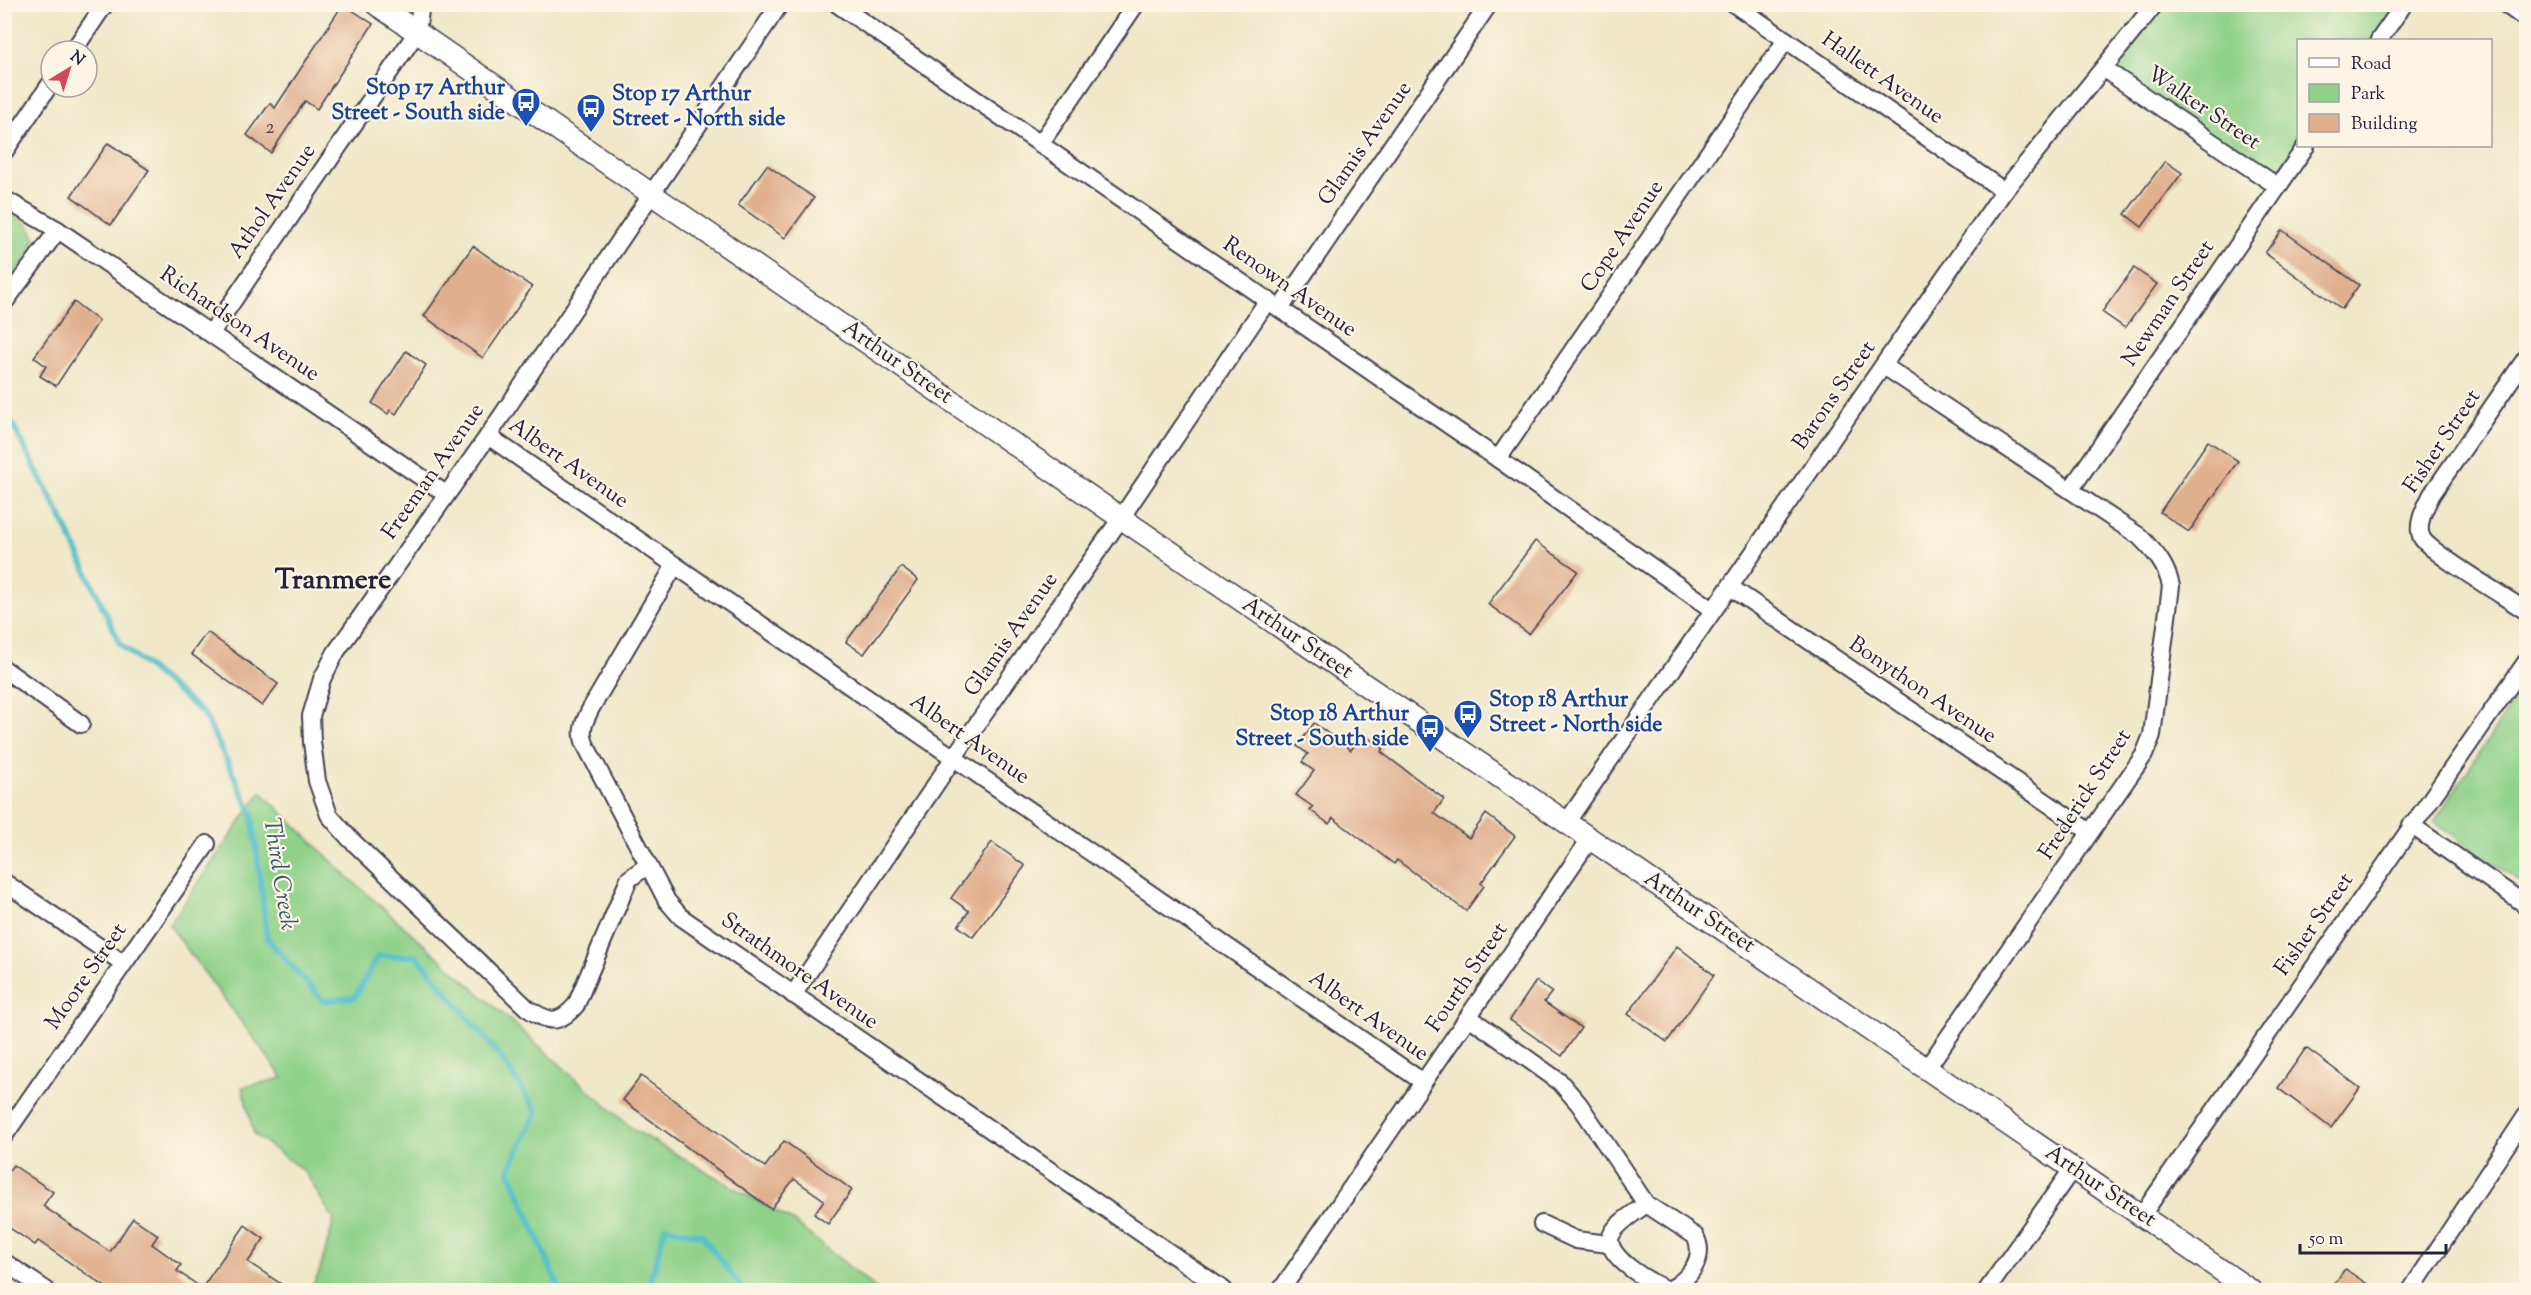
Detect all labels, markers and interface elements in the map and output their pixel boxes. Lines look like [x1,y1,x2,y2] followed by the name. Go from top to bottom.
[1814,25,1950,133] street label: Hallett Avenue
[39,39,99,99] north arrow
[2297,39,2492,147] legend
[65,46,89,72] text: N
[2351,52,2391,78] text: Road
[2140,59,2267,159] street label: Walker Street
[331,73,506,130] place label: Stop 17 Arthur Street - South side
[1311,75,1421,213] street label: Glamis Avenue
[612,79,786,136] place label: Stop 17 Arthur Street - North side
[2351,82,2386,108] text: Park
[510,86,542,128] bus stop icon: Stop 17 Arthur Street - South side
[575,92,607,134] bus stop icon: Stop 17 Arthur Street - North side
[2351,112,2417,138] text: Building
[265,114,275,143] house number: 2
[221,138,325,266] street label: Athol Avenue
[1574,174,1672,300] street label: Cope Avenue
[1215,230,1363,346] street label: Renown Avenue
[2115,234,2223,374] street label: Newman Street
[153,259,325,391] street label: Richardson Avenue
[835,313,959,413] street label: Arthur Street
[1785,334,1885,457] street label: Barons Street
[2396,383,2490,500] street label: Fisher Street
[375,397,493,547] street label: Freeman Avenue
[501,411,635,517] street label: Albert Avenue
[275,561,391,601] district label: Tranmere
[957,566,1067,704] street label: Glamis Avenue
[1235,590,1360,688] street label: Arthur Street
[1841,629,2003,753] street label: Bonython Avenue
[1489,685,1663,742] place label: Stop 18 Arthur Street - North side
[902,687,1036,793] street label: Albert Avenue
[1452,698,1484,740] bus stop icon: Stop 18 Arthur Street - North side
[1235,699,1410,756] place label: Stop 18 Arthur Street - South side
[1414,712,1446,754] bus stop icon: Stop 18 Arthur Street - South side
[2032,723,2141,867] street label: Frederick Street
[253,815,305,933] water label: Third Creek
[1637,864,1762,962] street label: Arthur Street
[2268,867,2363,983] street label: Fisher Street
[714,906,884,1038] street label: Strathmore Avenue
[1419,916,1517,1039] street label: Fourth Street
[38,917,136,1037] street label: Moore Street
[1301,964,1435,1070] street label: Albert Avenue
[2038,1138,2163,1236] street label: Arthur Street
[2300,1217,2446,1255] scale bar
[2308,1227,2344,1253] text: 50 m

